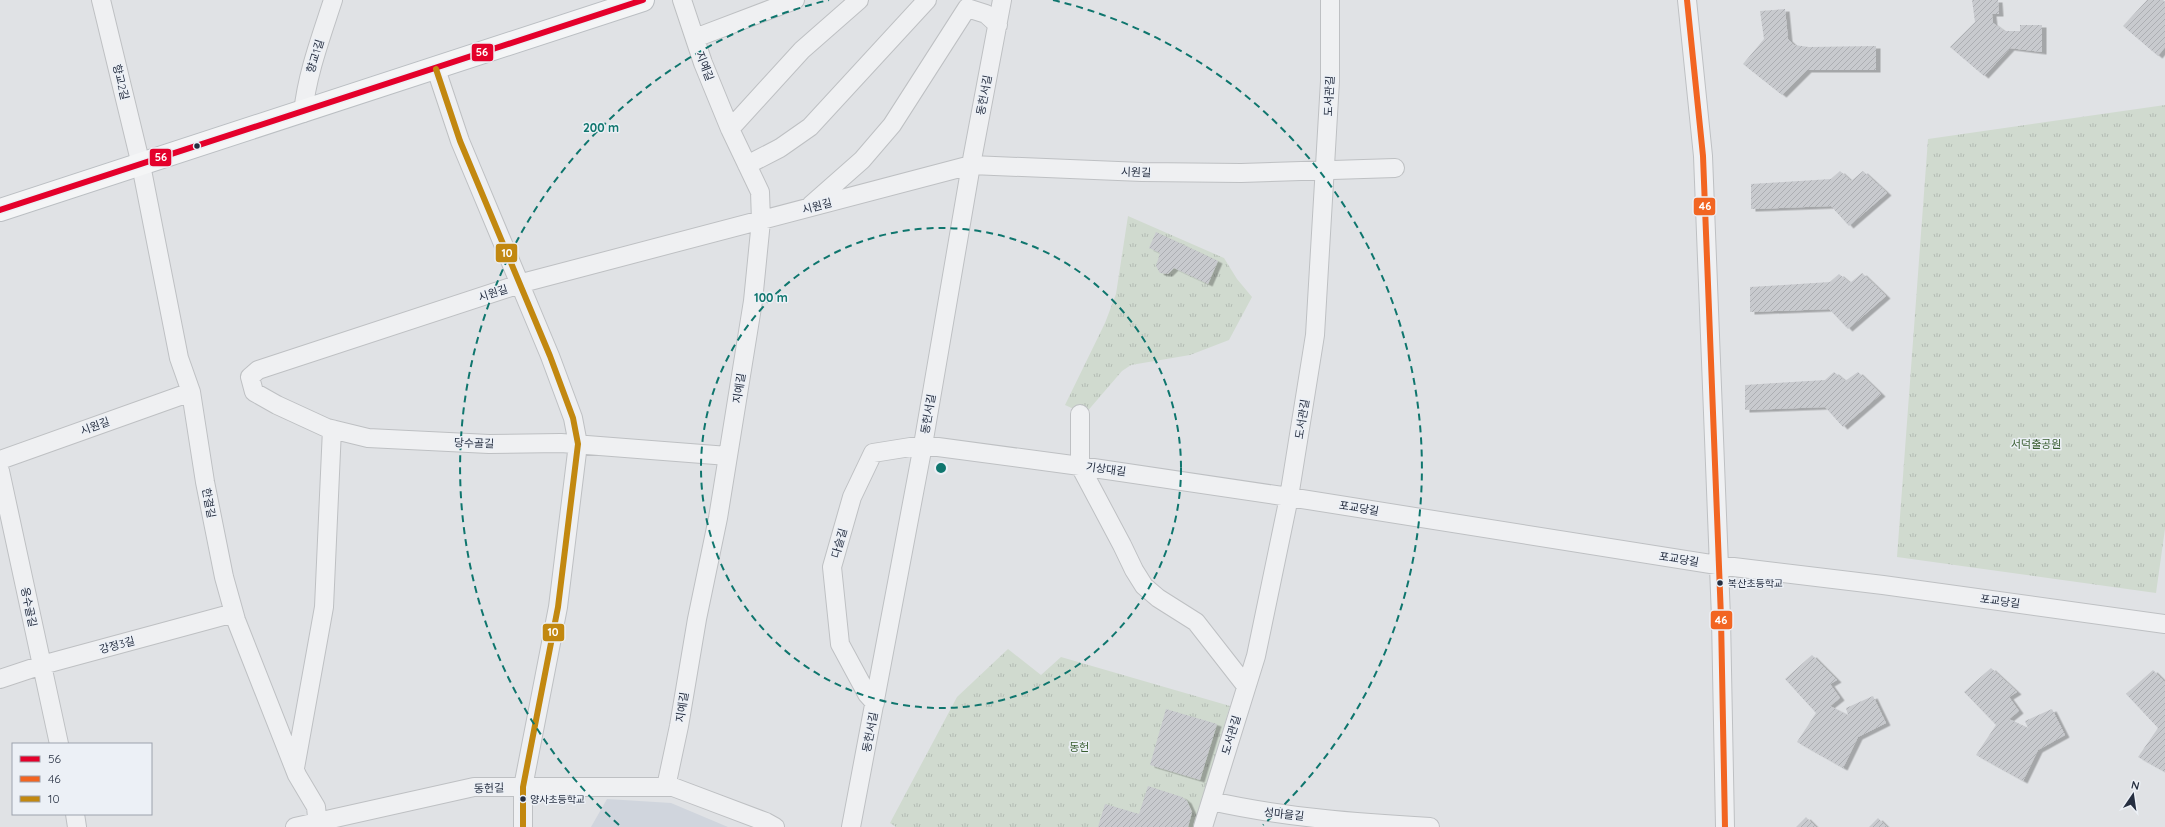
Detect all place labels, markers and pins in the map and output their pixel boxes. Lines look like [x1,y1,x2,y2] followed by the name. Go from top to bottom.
[192,141,202,151] unlabelled marker
[934,461,948,475] centre of rings
[1728,577,1783,590] place label: 복산초등학교
[1715,578,1725,588] marker: 복산초등학교
[530,793,585,806] place label: 양사초등학교
[518,794,528,804] marker: 양사초등학교

